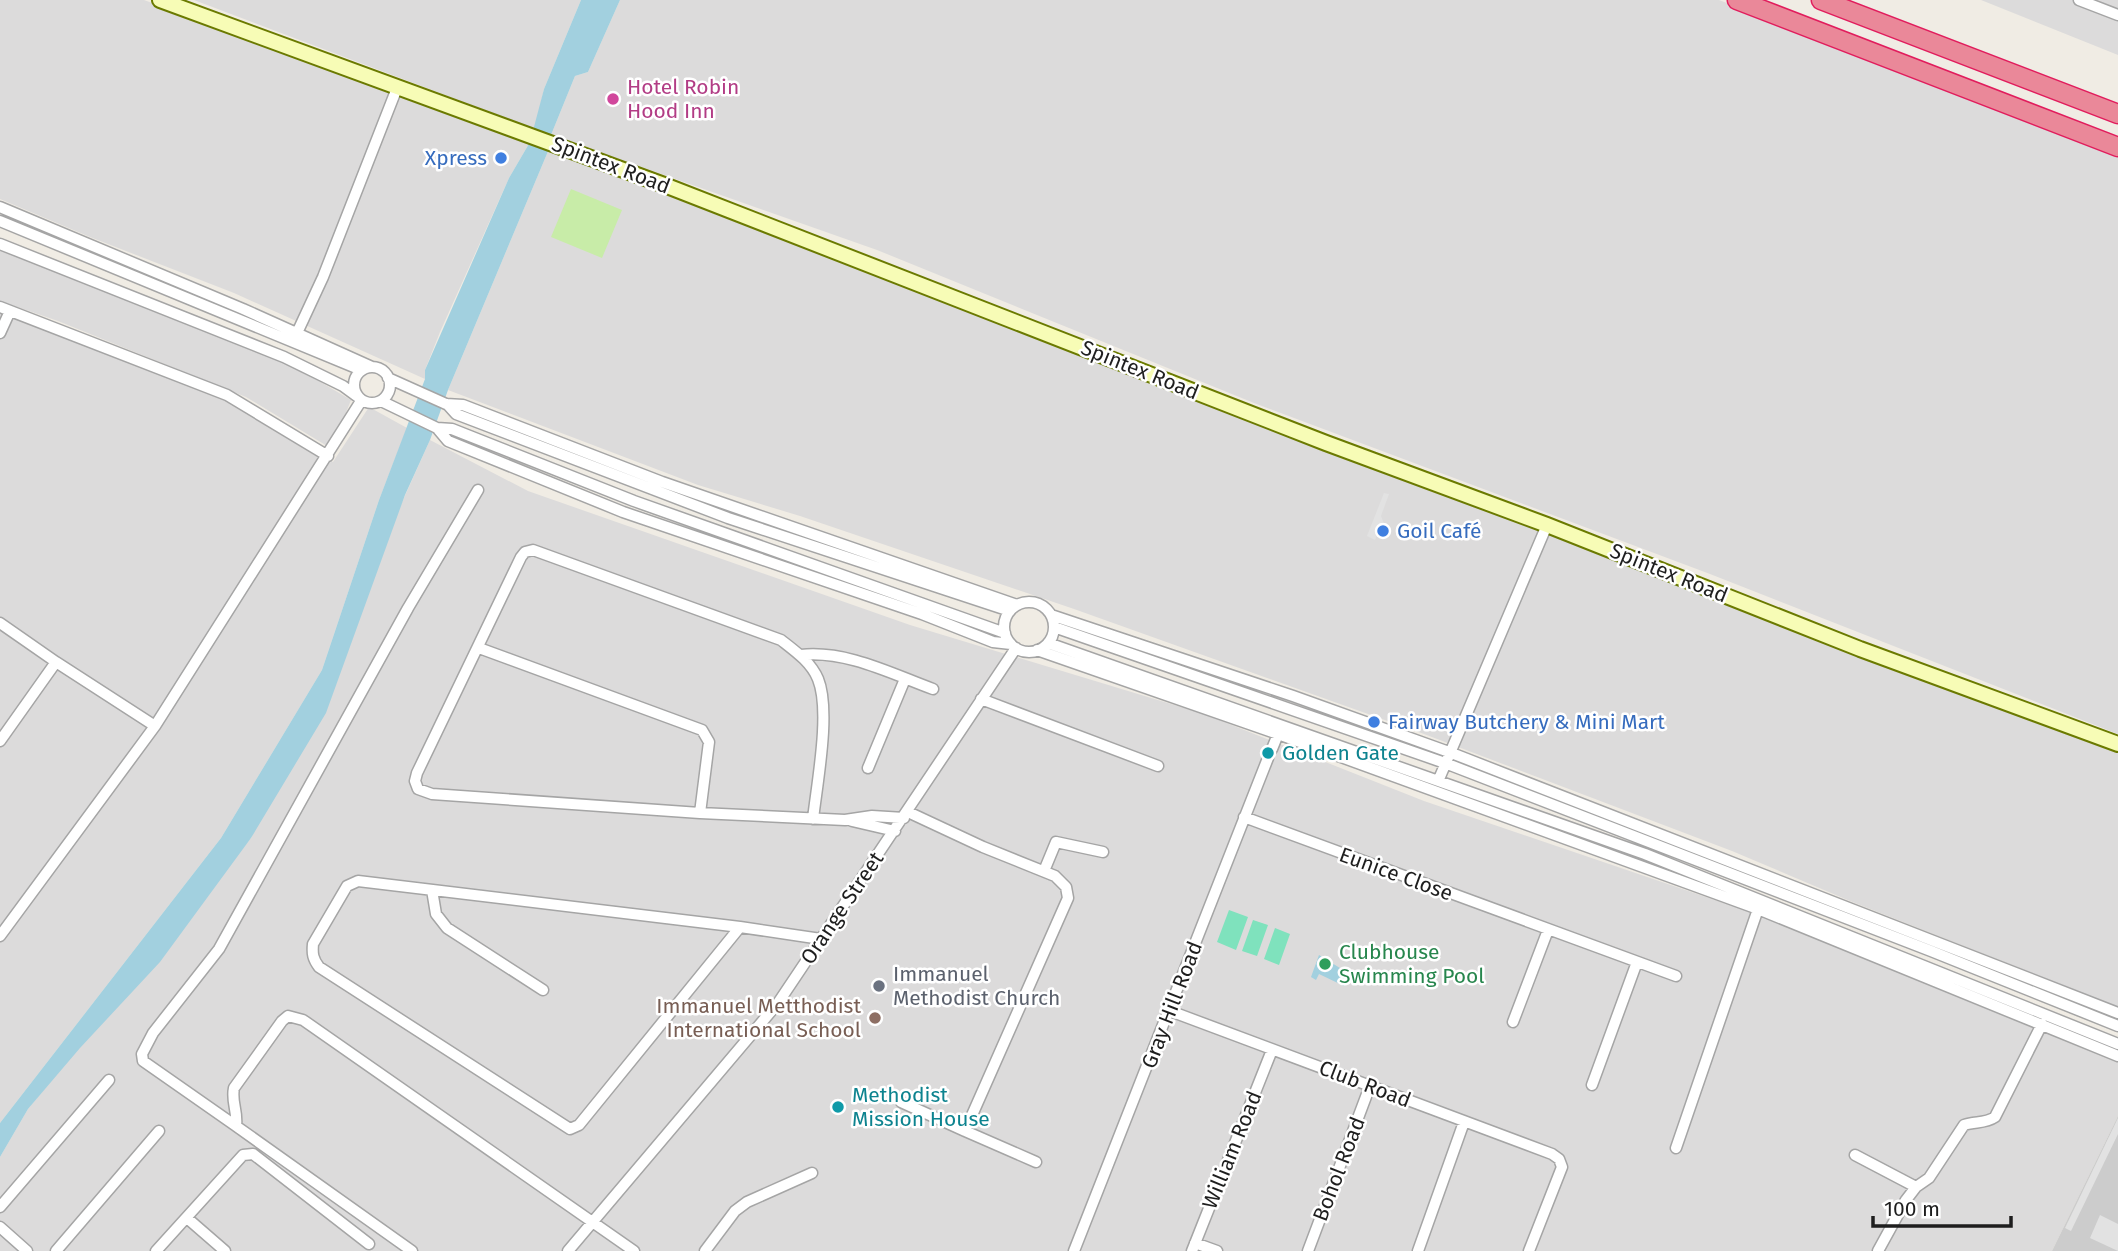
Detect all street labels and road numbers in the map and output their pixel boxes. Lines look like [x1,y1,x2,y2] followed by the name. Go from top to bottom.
[548,130,674,200] street label: Spintex Road
[1077,335,1203,405] street label: Spintex Road
[1606,538,1732,608] street label: Spintex Road
[1336,841,1456,907] street label: Eunice Close
[795,846,889,969] street label: Orange Street
[1136,938,1208,1072] street label: Gray Hill Road
[1315,1055,1415,1113] street label: Club Road
[1197,1087,1267,1213] street label: William Road
[1307,1113,1371,1225] street label: Bohol Road

